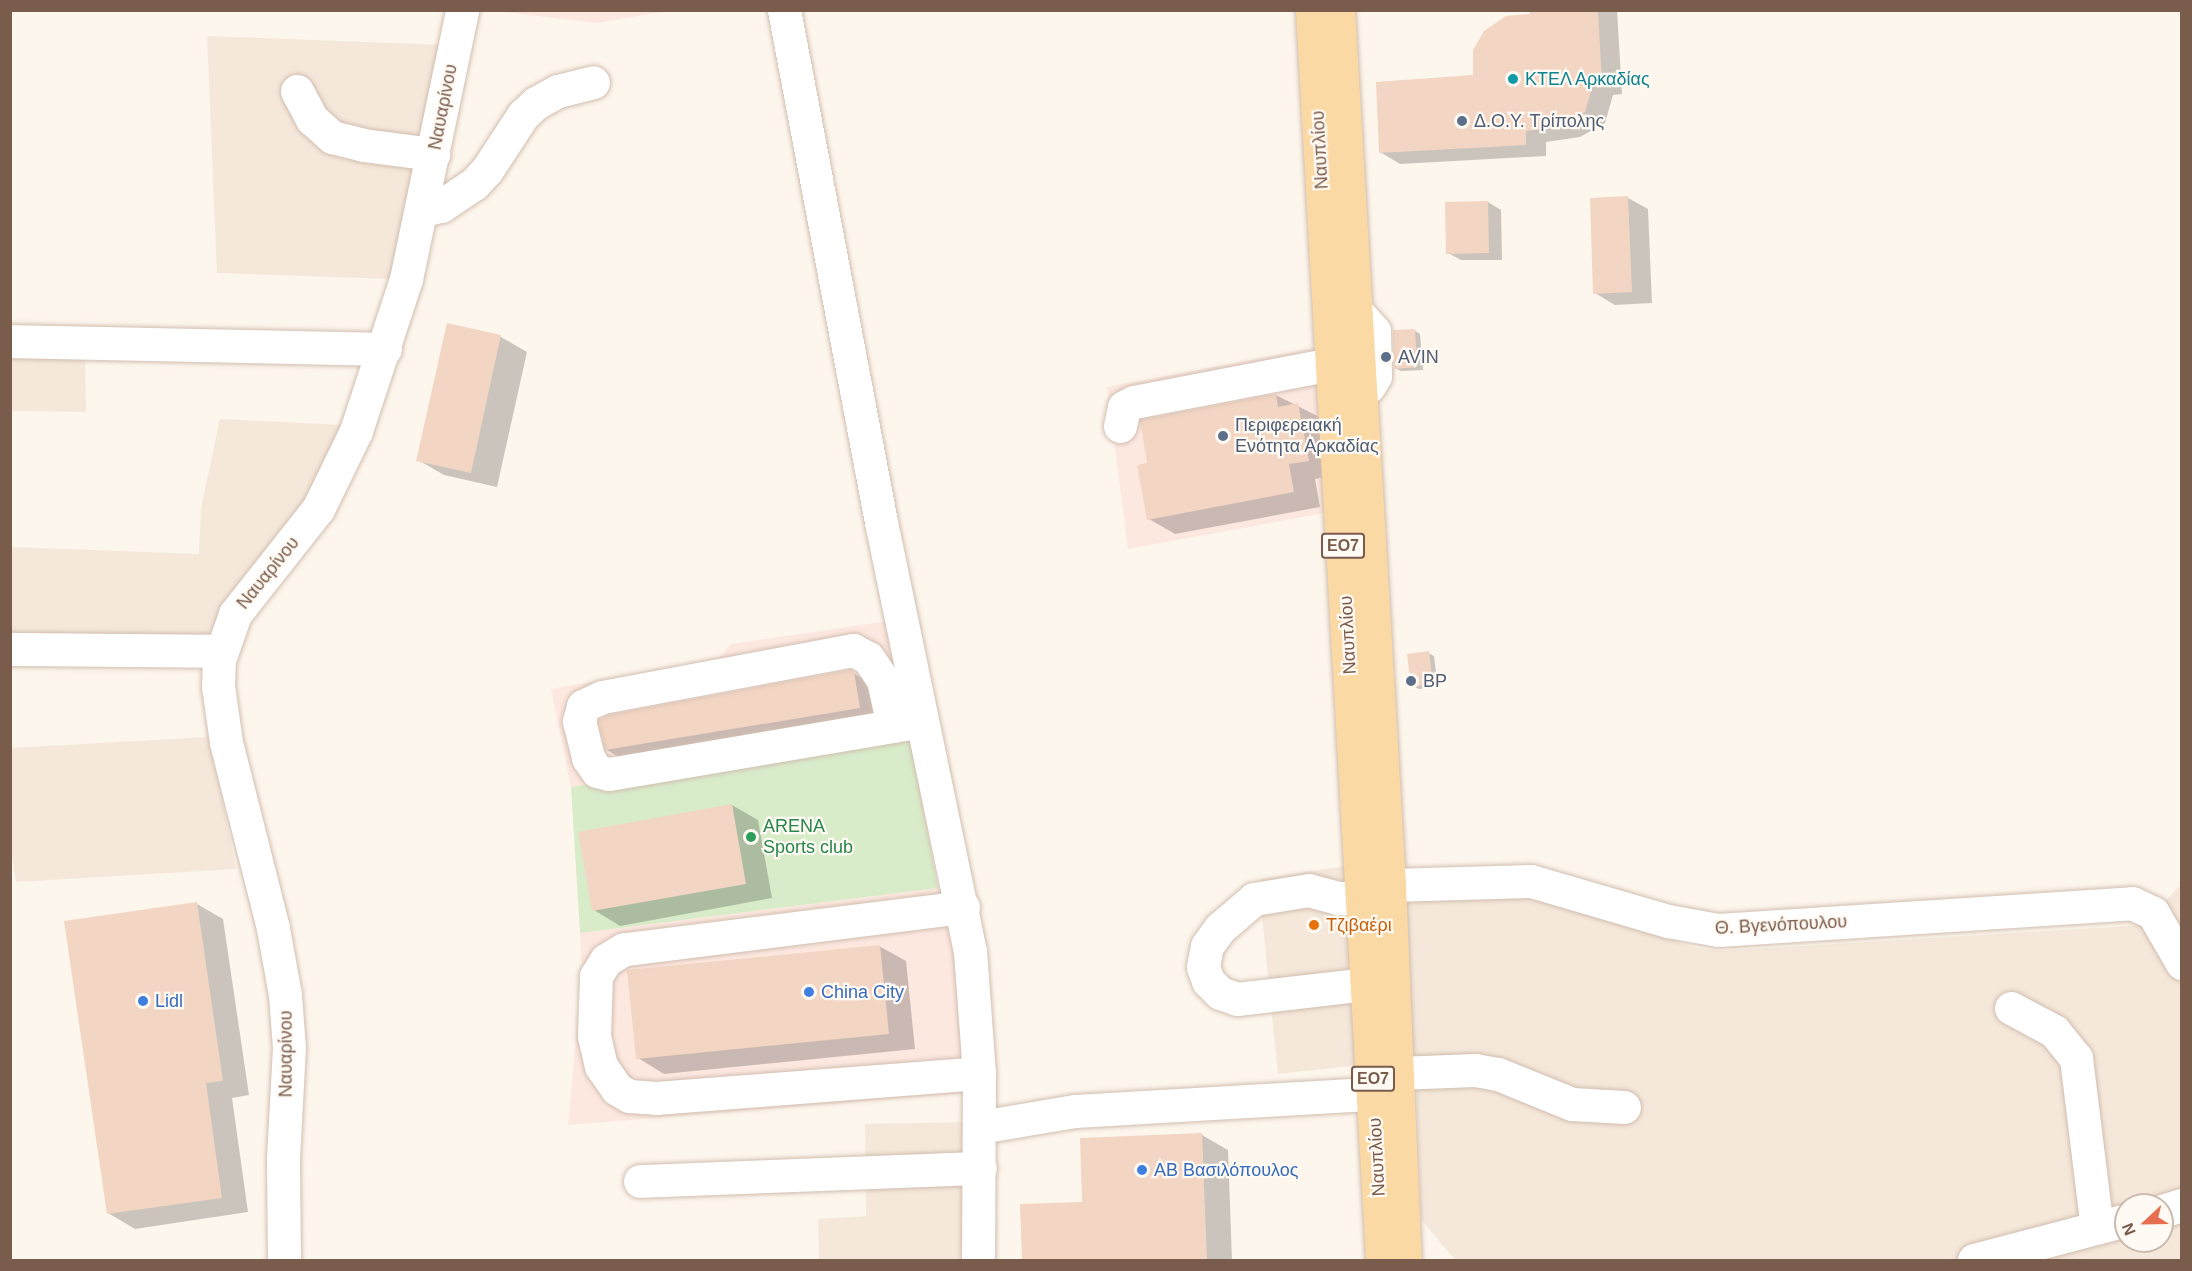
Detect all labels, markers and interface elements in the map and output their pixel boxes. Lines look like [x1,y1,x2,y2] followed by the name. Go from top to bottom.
[424,62,462,152] street label: Ναυαρίνου
[1525,68,1652,90] place label: ΚΤΕΛ Αρκαδίας
[1506,72,1520,86] marker: ΚΤΕΛ Αρκαδίας
[1307,110,1333,190] street label: Ναυπλίου
[1474,110,1604,132] place label: Δ.Ο.Υ. Τρίπολης
[1455,114,1469,128] marker: Δ.Ο.Υ. Τρίπολης
[1398,346,1439,368] place label: AVIN
[1379,350,1393,364] marker: AVIN
[1235,415,1380,458] place label: Περιφερειακή Ενότητα Αρκαδίας
[1216,429,1230,443] marker: Περιφερειακή Ενότητα Αρκαδίας
[232,532,304,614] street label: Ναυαρίνου
[1320,533,1366,559] road number: ΕΟ7
[1335,595,1361,675] street label: Ναυπλίου
[1423,670,1447,692] place label: BP
[1404,674,1418,688] marker: BP
[763,816,853,858] place label: ARENA Sports club
[744,830,758,844] marker: ARENA Sports club
[1714,911,1848,939] street label: Θ. Βγενόπουλου
[1326,914,1392,936] place label: Τζιβαέρι
[1307,918,1321,932] marker: Τζιβαέρι
[821,981,904,1003] place label: China City
[802,985,816,999] marker: China City
[155,990,183,1012] place label: Lidl
[136,994,150,1008] marker: Lidl
[275,1011,297,1097] street label: Ναυαρίνου
[1350,1066,1396,1092] road number: ΕΟ7
[1364,1117,1390,1197] street label: Ναυπλίου
[1154,1159,1298,1181] place label: ΑΒ Βασιλόπουλος
[1135,1163,1149,1177] marker: ΑΒ Βασιλόπουλος
[2114,1193,2174,1253] north arrow
[2119,1221,2139,1238] text: N

